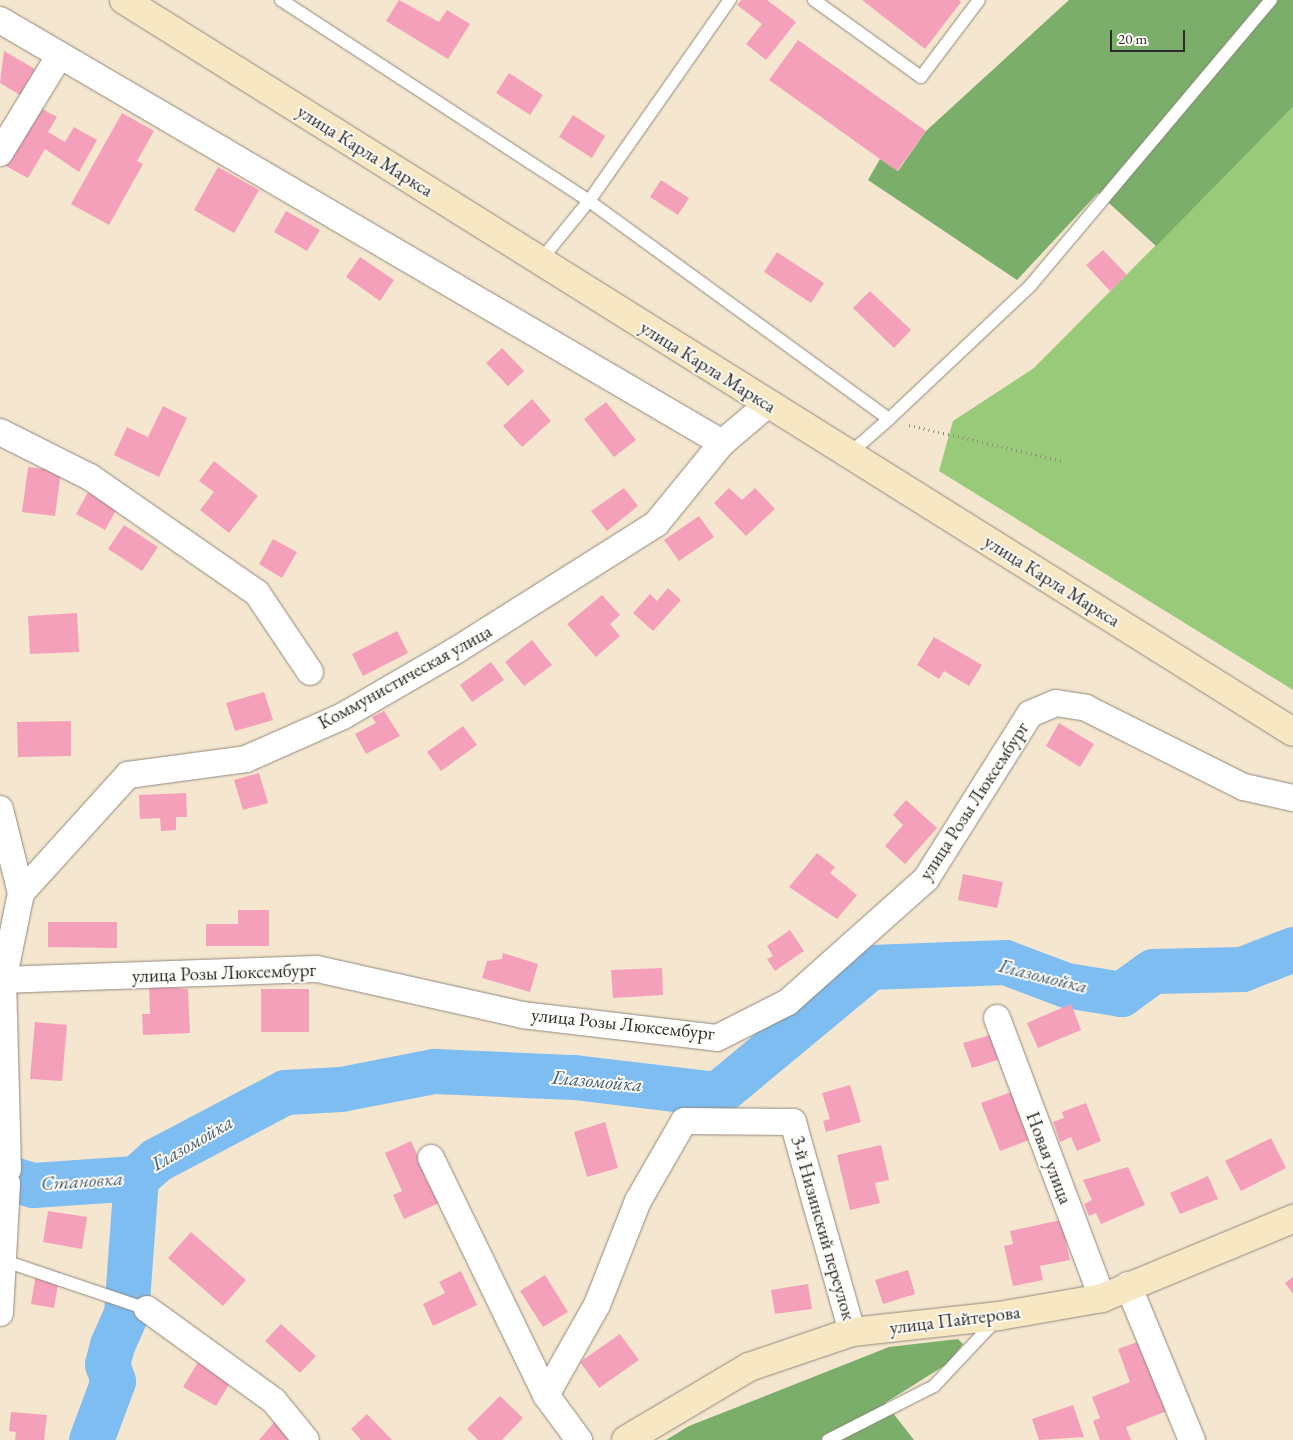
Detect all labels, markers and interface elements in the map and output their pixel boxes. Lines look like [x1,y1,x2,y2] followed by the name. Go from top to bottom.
[1113,20,1188,52] scale bar
[1118,29,1147,48] text: 20 m
[293,100,437,202] street label: улица Карла Маркса
[636,316,780,418] street label: улица Карла Маркса
[980,530,1124,632] street label: улица Карла Маркса
[314,620,496,734] street label: Коммунистическая улица
[914,718,1034,884] street label: улица Розы Люксембург
[996,953,1090,999] water label: Глазомойка
[132,958,316,988] street label: улица Розы Люксембург
[530,1003,716,1045] street label: улица Розы Люксембург
[551,1065,643,1097] water label: Глазомойка
[1021,1109,1077,1207] street label: Новая улица
[147,1110,237,1176] water label: Глазомойка
[786,1133,860,1323] street label: 3-й Низинский переулок
[40,1166,124,1196] water label: Становка
[888,1301,1022,1339] street label: улица Пайтерова

